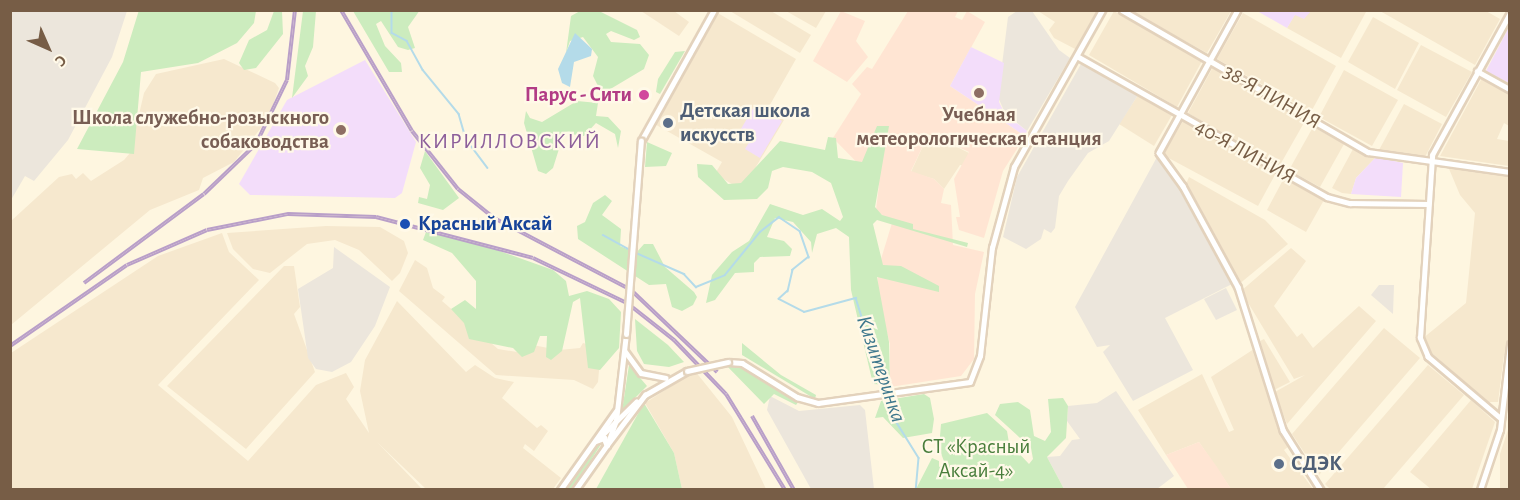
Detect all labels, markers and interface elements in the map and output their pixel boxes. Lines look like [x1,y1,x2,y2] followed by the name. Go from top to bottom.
[18,18,78,78] north arrow
[52,52,70,70] text: С
[1219,59,1325,135] street label: 38-Я ЛИНИЯ
[525,82,632,108] place label: Парус - Сити
[972,86,986,100] marker: Учебная метеорологическая станция
[637,88,651,102] marker: Парус - Сити
[680,98,810,148] place label: Детская школа искусств
[856,102,1102,152] place label: Учебная метеорологическая станция
[72,105,329,155] place label: Школа служебно-розыскного собаководства
[1190,114,1300,190] street label: 40-Я ЛИНИЯ
[661,116,675,130] marker: Детская школа искусств
[334,123,348,137] marker: Школа служебно-розыскного собаководства
[418,129,602,155] district label: КИРИЛЛОВСКИЙ
[418,211,552,237] place label: Красный Аксай
[396,215,414,233] marker: Красный Аксай
[850,312,912,426] water label: Кизитеринка
[922,434,1030,484] park label: СТ «Красный Аксай-4»
[1291,451,1342,477] place label: СДЭК
[1272,457,1286,471] marker: СДЭК

